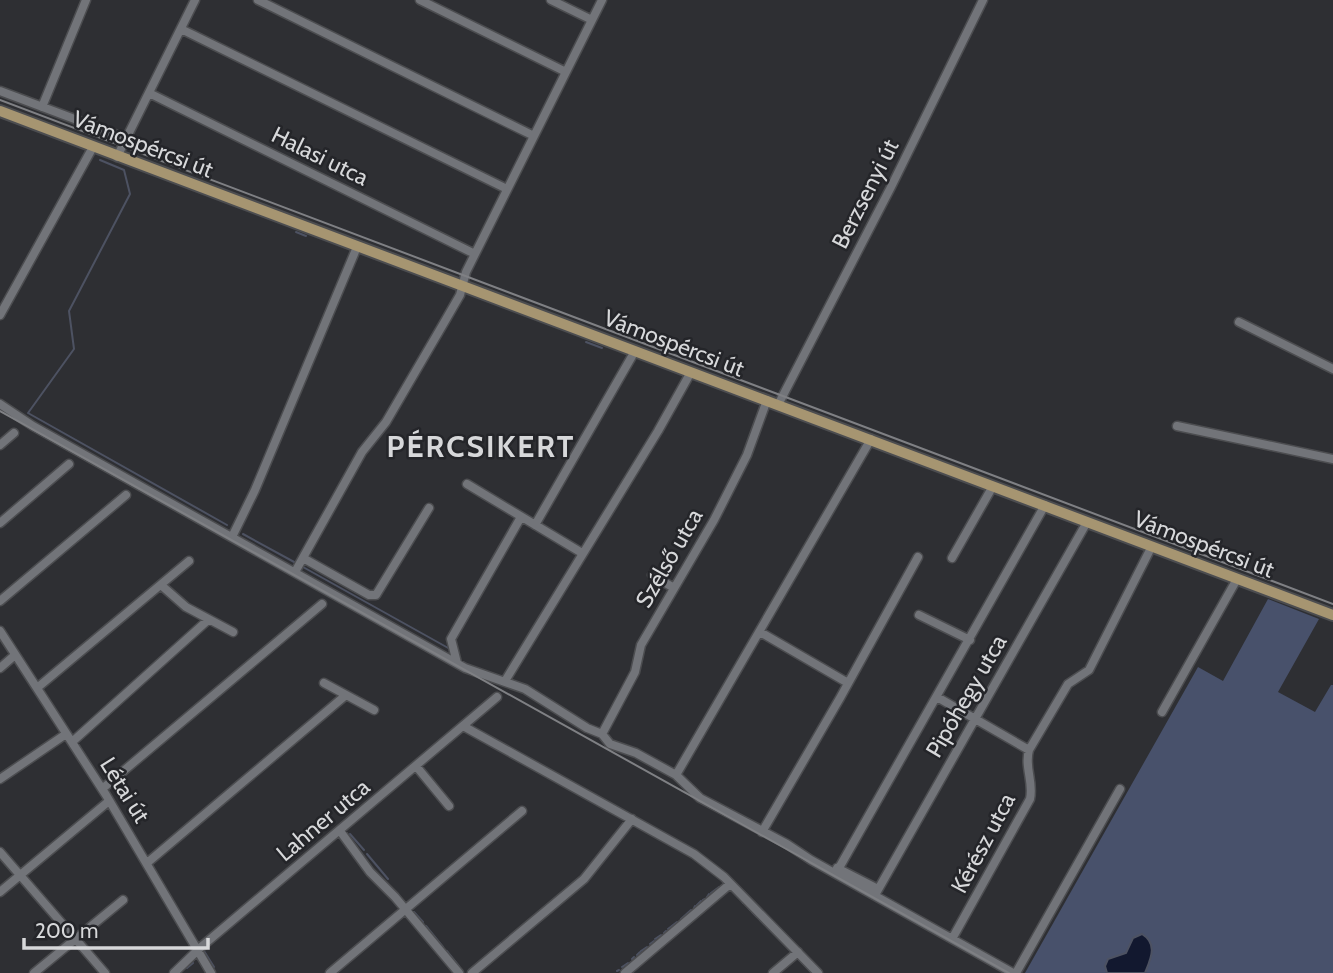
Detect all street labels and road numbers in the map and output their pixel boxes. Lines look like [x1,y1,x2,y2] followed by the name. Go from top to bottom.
[69,104,217,184] street label: Vámospércsi út
[267,121,373,191] street label: Halasi utca
[826,134,905,253] street label: Berzsenyi út
[600,303,748,383] street label: Vámospércsi út
[630,504,708,612] street label: Szélső utca
[1130,504,1278,584] street label: Vámospércsi út
[920,630,1012,762] street label: Pipóhegy utca
[94,752,156,828] street label: Létai út
[271,773,375,867] street label: Lahner utca
[945,788,1021,898] street label: Kérész utca

